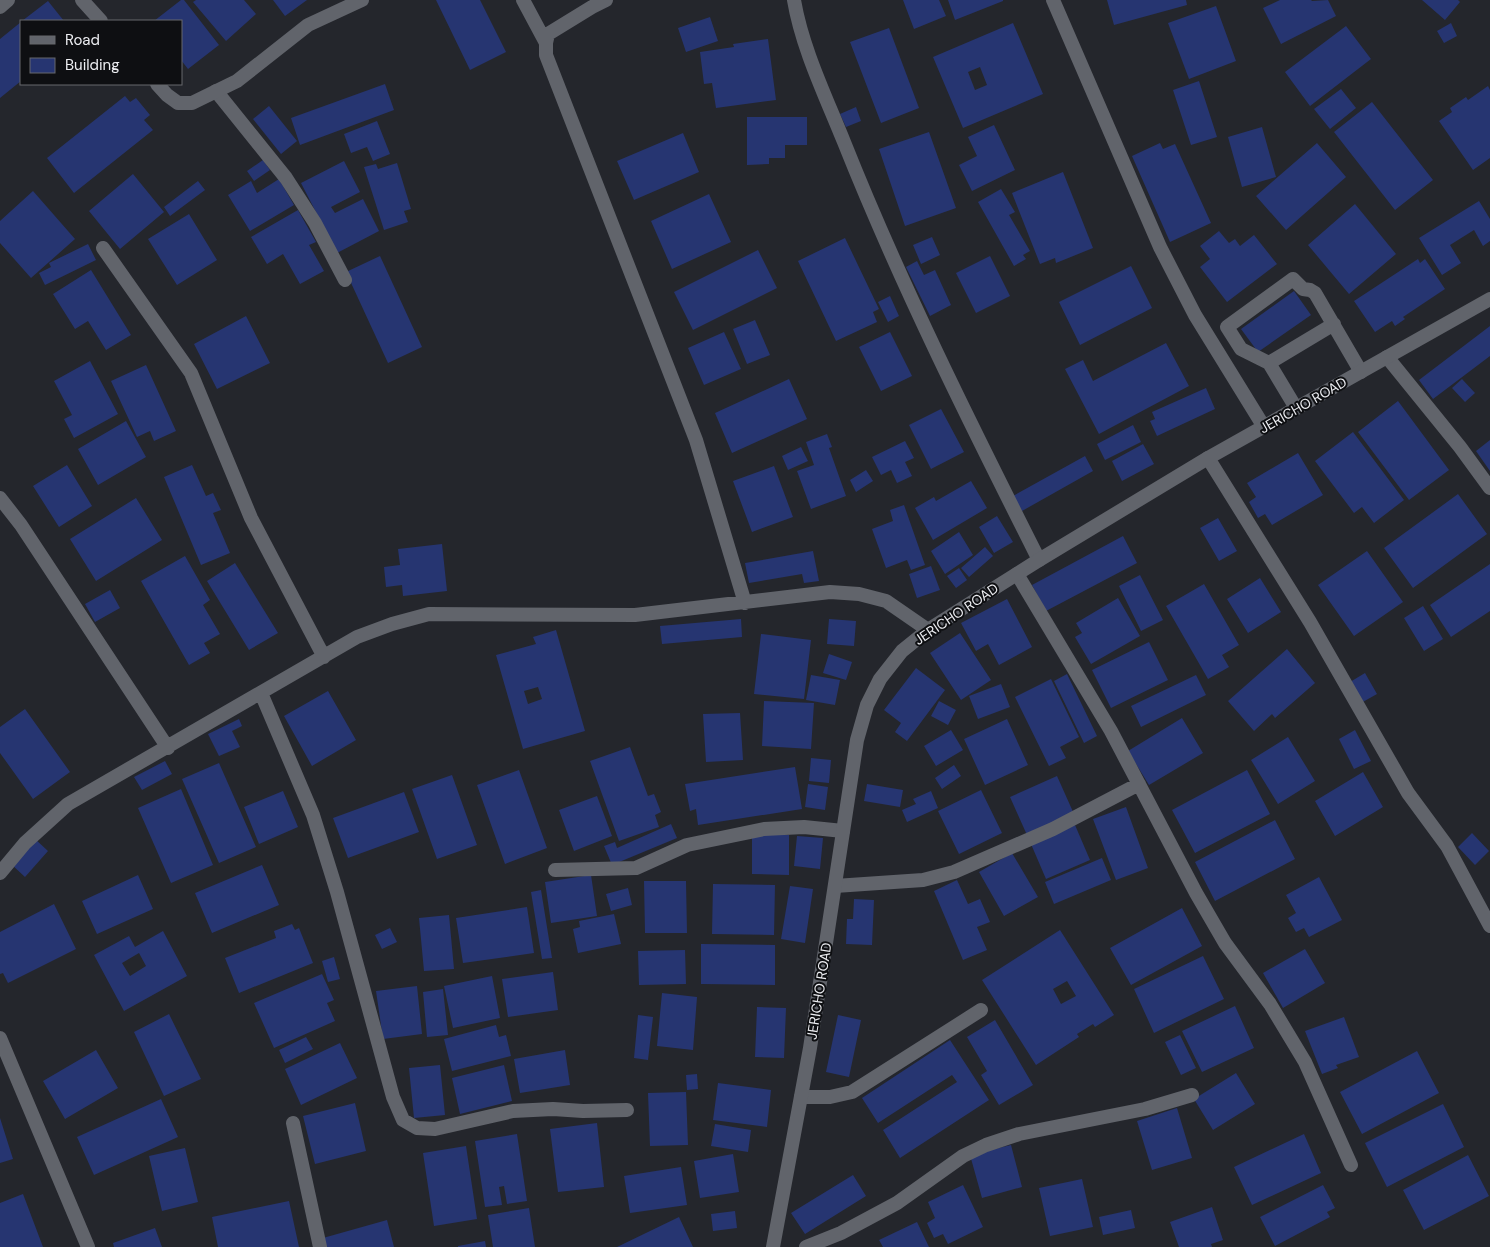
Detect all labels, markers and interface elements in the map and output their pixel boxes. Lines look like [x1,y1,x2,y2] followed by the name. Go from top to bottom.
[20,20,182,85] legend
[65,30,100,50] text: Road
[65,55,120,75] text: Building
[1256,373,1350,437] street label: JERICHO ROAD
[910,579,1002,649] street label: JERICHO ROAD
[802,941,836,1041] street label: JERICHO ROAD

